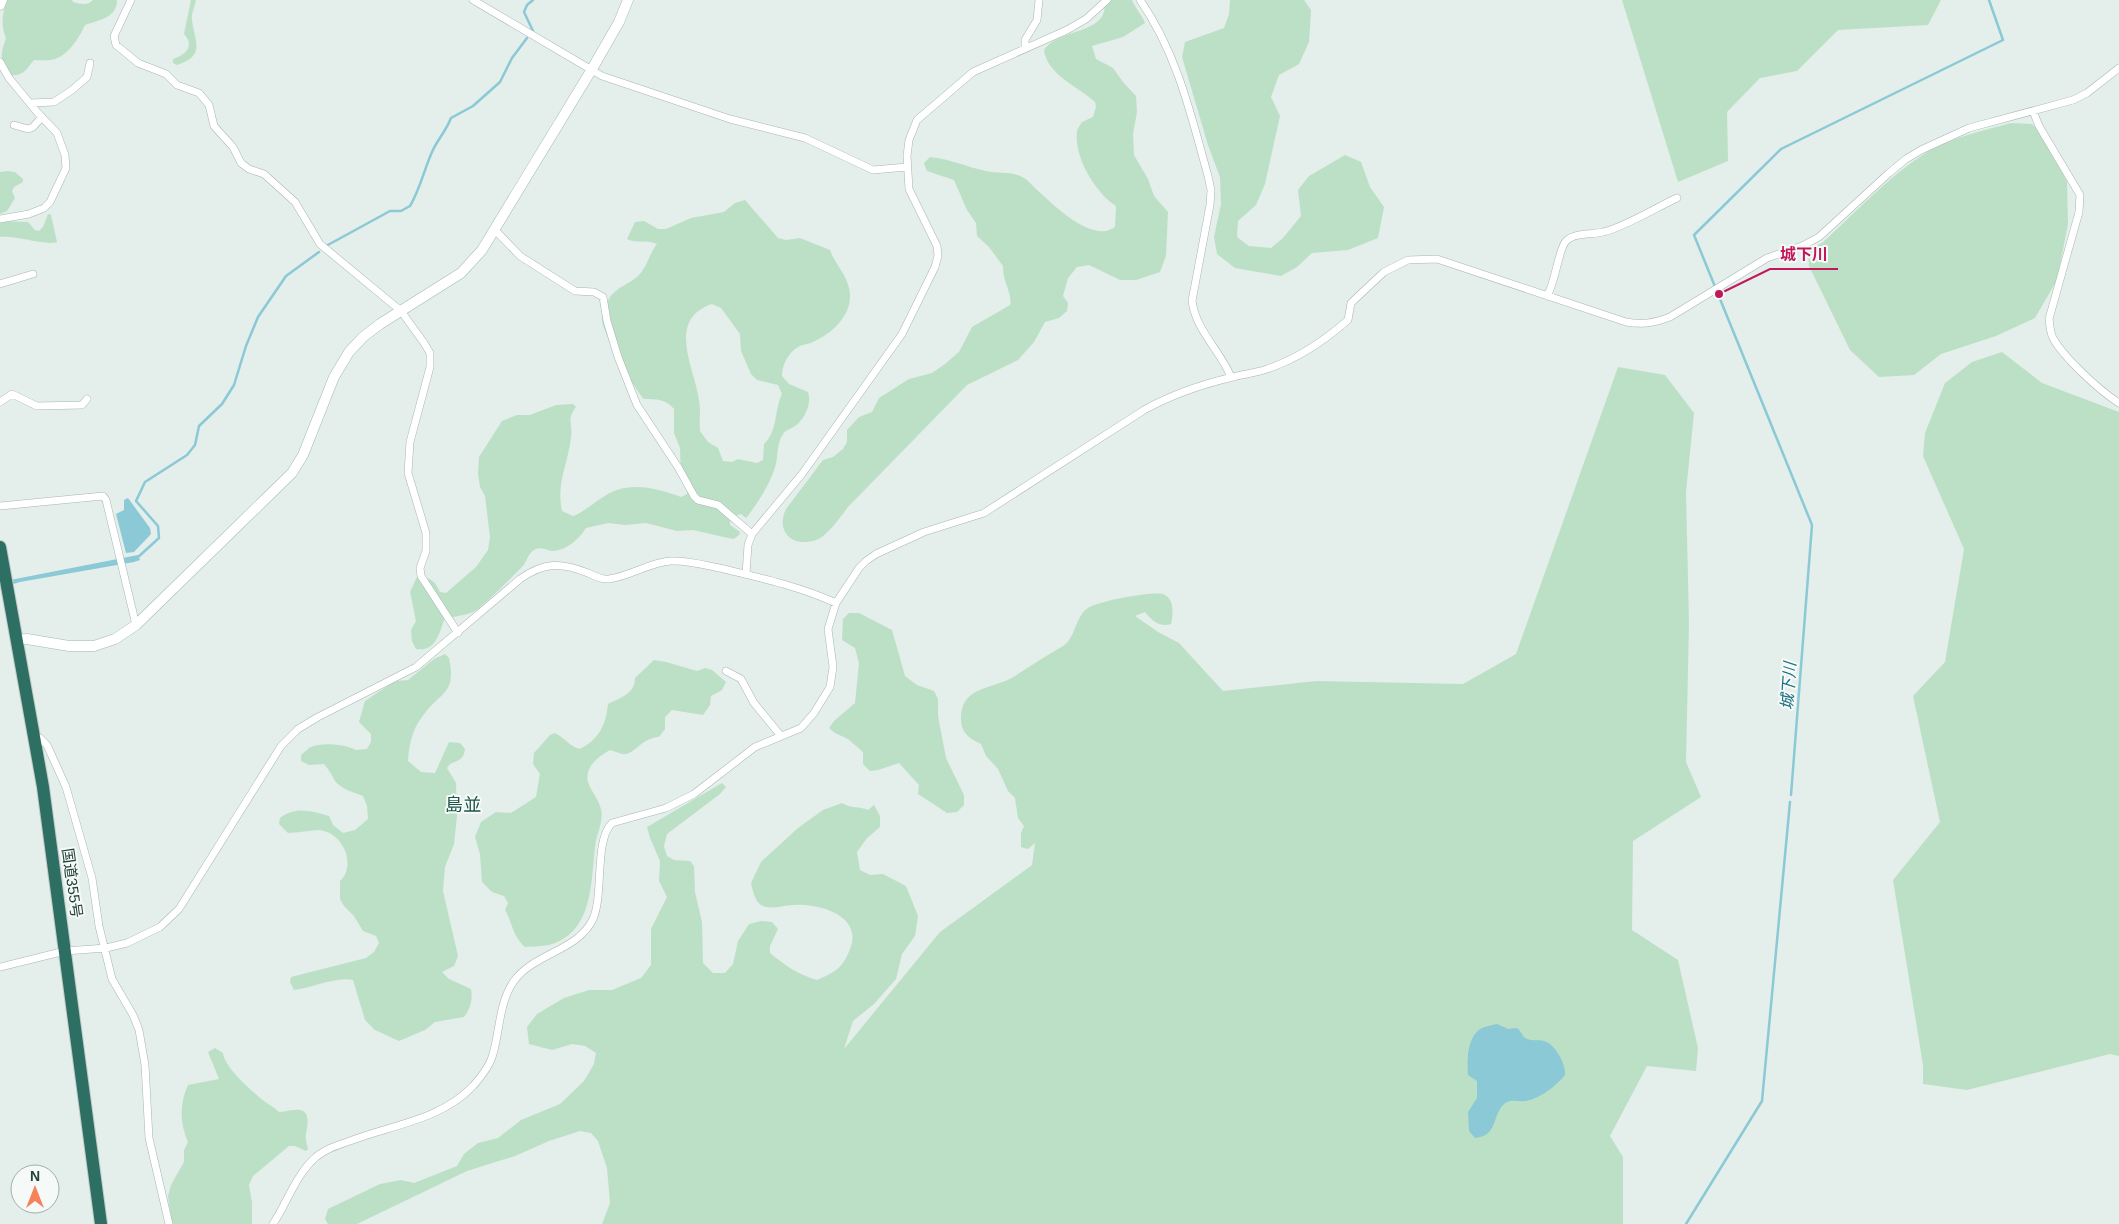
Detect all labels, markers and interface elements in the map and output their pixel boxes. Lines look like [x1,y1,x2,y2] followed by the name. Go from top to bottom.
[1770,238,1838,269] callout: 城下川
[1780,245,1828,263] text: 城下川
[1778,660,1799,711] water label: 城下川
[445,795,481,815] district label: 島並
[59,847,86,919] street label: 国道355号
[10,1164,60,1214] north arrow
[30,1168,40,1184] text: N

